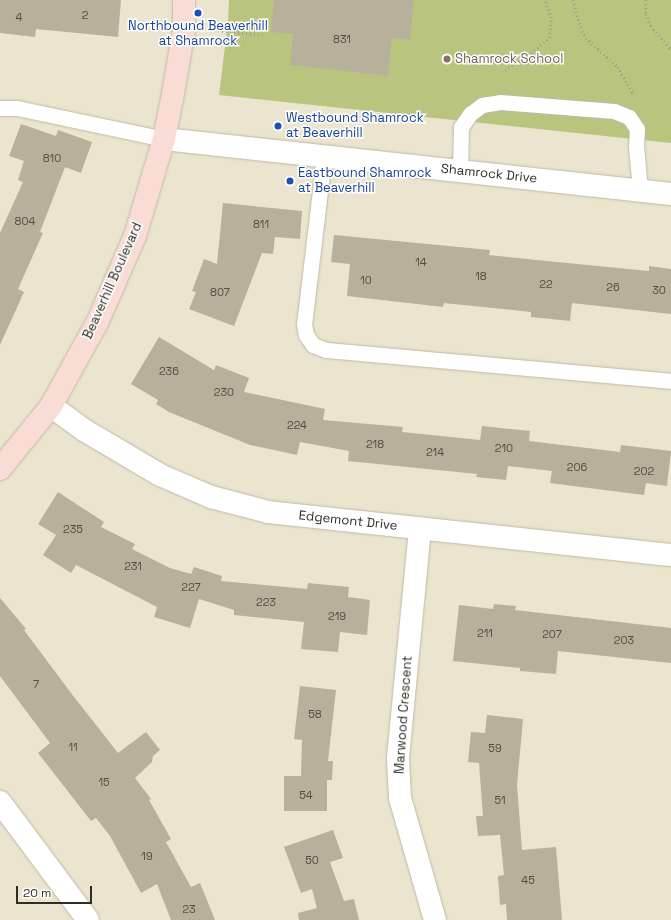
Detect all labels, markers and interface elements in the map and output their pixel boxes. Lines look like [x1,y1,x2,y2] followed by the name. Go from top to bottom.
[82,8,88,22] house number: 2
[193,8,203,18] marker: Northbound Beaverhill at Shamrock
[16,10,22,24] house number: 4
[128,19,268,50] place label: Northbound Beaverhill at Shamrock
[333,32,351,46] house number: 831
[455,51,563,67] place label: Shamrock School
[442,54,452,64] marker: Shamrock School
[286,111,424,142] place label: Westbound Shamrock at Beaverhill
[273,121,283,131] marker: Westbound Shamrock at Beaverhill
[43,151,61,165] house number: 810
[440,161,538,187] street label: Shamrock Drive
[298,166,432,197] place label: Eastbound Shamrock at Beaverhill
[285,176,295,186] marker: Eastbound Shamrock at Beaverhill
[15,214,35,228] house number: 804
[253,217,269,231] house number: 811
[80,220,146,342] street label: Beaverhill Boulevard
[415,255,427,269] house number: 14
[475,269,487,283] house number: 18
[360,273,372,287] house number: 10
[539,277,553,291] house number: 22
[606,280,620,294] house number: 26
[652,283,666,297] house number: 30
[210,285,230,299] house number: 807
[159,364,179,378] house number: 236
[214,385,234,399] house number: 230
[287,418,307,432] house number: 224
[366,437,384,451] house number: 218
[495,441,513,455] house number: 210
[426,445,444,459] house number: 214
[567,460,587,474] house number: 206
[634,464,654,478] house number: 202
[298,508,398,534] street label: Edgemont Drive
[63,522,83,536] house number: 235
[124,559,142,573] house number: 231
[181,580,201,594] house number: 227
[256,595,276,609] house number: 223
[328,609,346,623] house number: 219
[477,626,493,640] house number: 211
[542,627,562,641] house number: 207
[614,633,634,647] house number: 203
[392,655,416,775] street label: Marwood Crescent
[33,677,39,691] house number: 7
[308,707,322,721] house number: 58
[68,740,78,754] house number: 11
[488,741,502,755] house number: 59
[98,775,110,789] house number: 15
[299,788,313,802] house number: 54
[494,793,506,807] house number: 51
[141,849,153,863] house number: 19
[305,853,319,867] house number: 50
[521,873,535,887] house number: 45
[18,878,94,904] scale bar
[23,885,51,901] text: 20 m
[182,902,196,916] house number: 23

